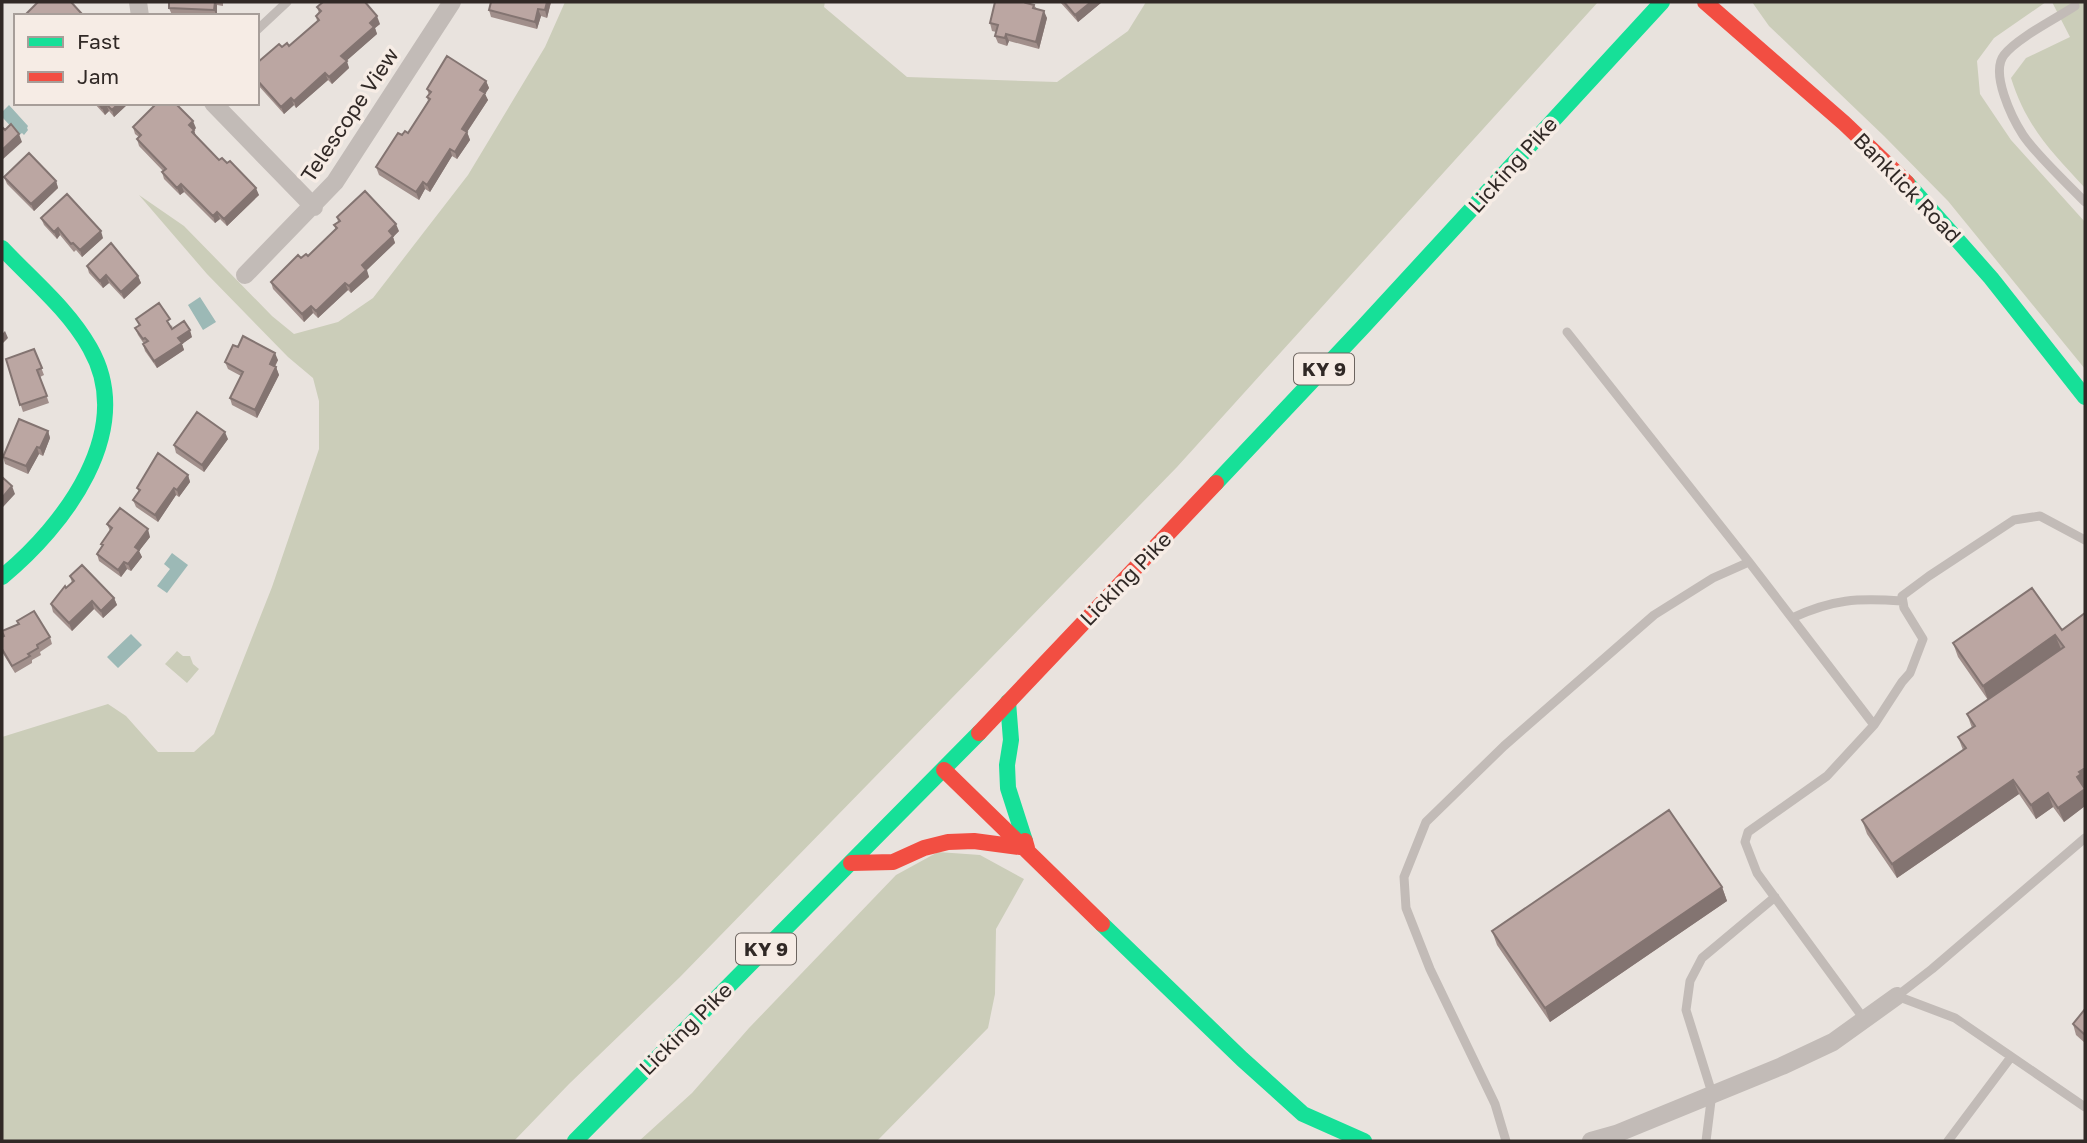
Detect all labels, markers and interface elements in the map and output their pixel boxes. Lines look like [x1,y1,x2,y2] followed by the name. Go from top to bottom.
[14,14,259,105] legend
[77,28,120,54] text: Fast
[295,42,404,186] street label: Telescope View
[77,63,119,89] text: Jam
[1462,111,1562,218] street label: Licking Pike
[1849,127,1967,248] street label: Banklick Road
[1294,354,1354,384] road number: KY 9
[1074,526,1177,631] street label: Licking Pike
[736,934,796,965] road number: KY 9
[633,976,737,1080] street label: Licking Pike

